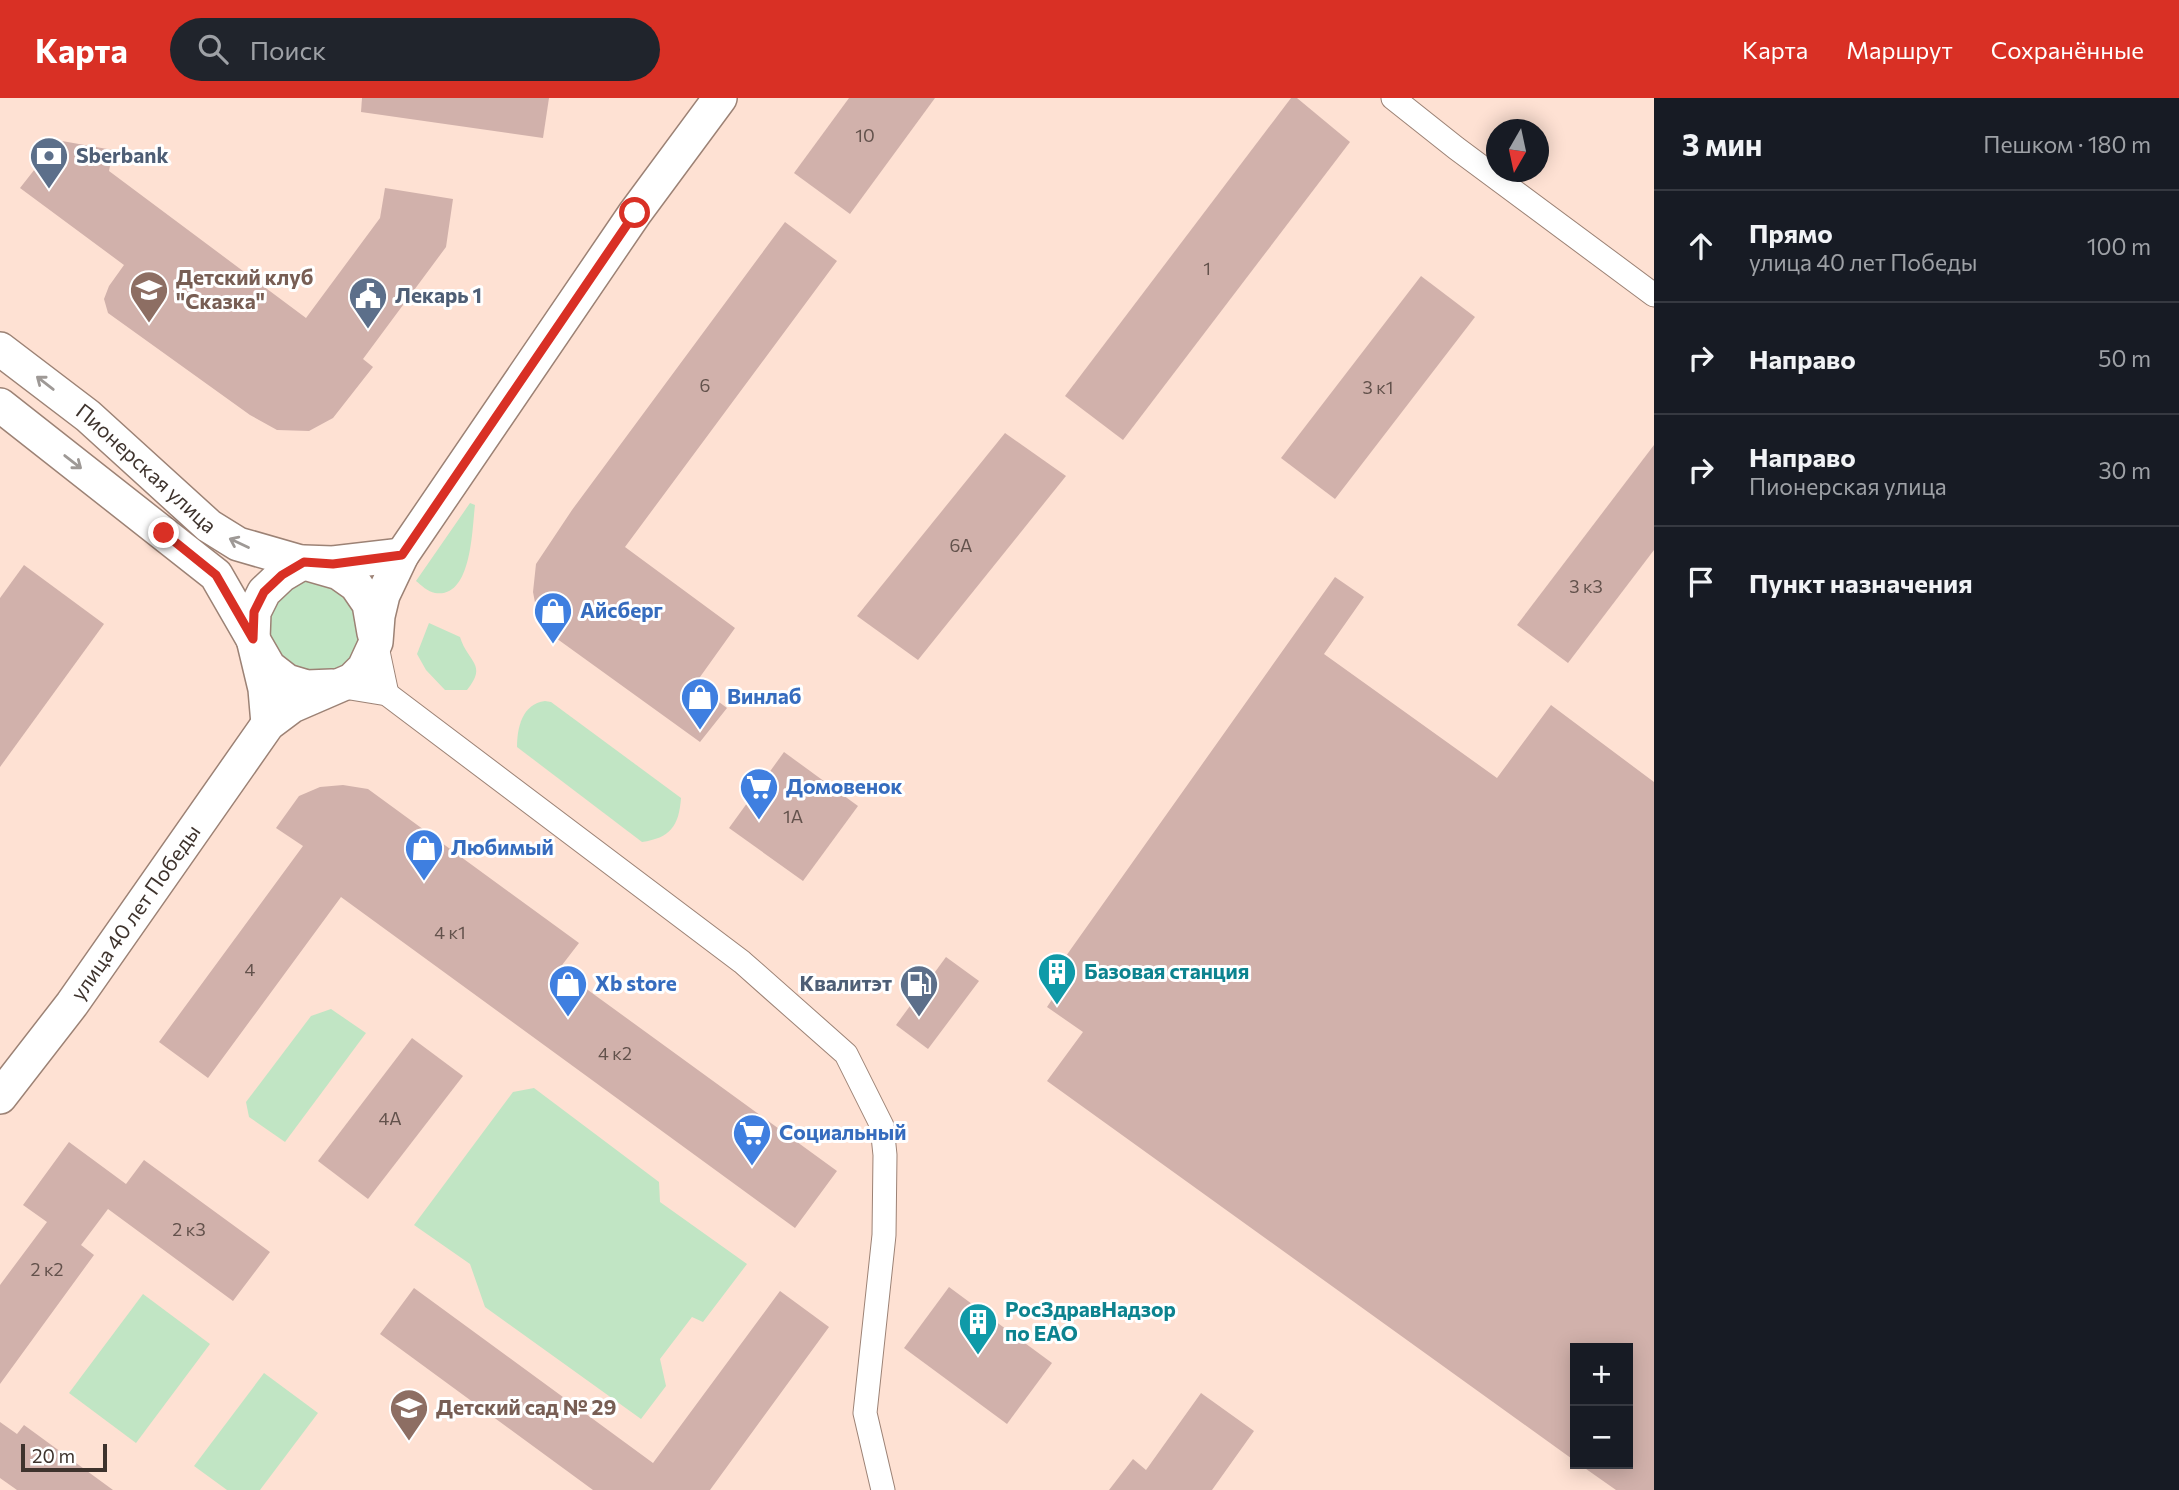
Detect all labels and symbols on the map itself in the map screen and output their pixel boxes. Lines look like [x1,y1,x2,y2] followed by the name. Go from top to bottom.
[1486,119,1549,182] north arrow
[855,124,875,146] house number: 10
[28,135,70,190] bank icon: Sberbank
[76,142,168,167] place label: Sberbank
[619,197,650,228] route start
[1203,257,1211,279] house number: 1
[176,264,313,313] place label: Детский клуб "Сказка"
[128,269,170,324] school or university icon: Детский клуб "Сказка"
[347,275,389,330] public building icon: Лекарь 1
[395,282,482,307] place label: Лекарь 1
[700,374,710,396] house number: 6
[36,376,54,391] one-way arrow
[1362,376,1394,398] house number: 3 к1
[72,398,222,538] street label: Пионерская улица
[64,455,82,470] one-way arrow
[148,517,179,548] route end
[950,534,972,556] house number: 6А
[229,536,250,549] one-way arrow
[1569,575,1603,597] house number: 3 к3
[532,590,574,645] shop icon: Айсберг
[580,597,663,622] place label: Айсберг
[679,676,721,731] shop icon: Винлаб
[727,683,801,708] place label: Винлаб
[738,766,780,821] supermarket icon: Домовенок
[786,773,903,798] place label: Домовенок
[783,805,803,827] house number: 1А
[65,819,205,1004] street label: улица 40 лет Победы
[403,827,445,882] shop icon: Любимый
[451,834,554,859] place label: Любимый
[434,921,466,943] house number: 4 к1
[1036,951,1078,1006] building icon: Базовая станция
[245,958,256,980] house number: 4
[1084,958,1249,983] place label: Базовая станция
[547,963,589,1018] shop icon: Xb store
[898,963,940,1018] fuel station icon: Квалитэт
[595,970,677,995] place label: Xb store
[800,970,892,995] place label: Квалитэт
[598,1042,632,1064] house number: 4 к2
[378,1107,402,1129] house number: 4А
[731,1112,773,1167] supermarket icon: Социальный
[779,1119,906,1144] place label: Социальный
[172,1218,206,1240] house number: 2 к3
[30,1258,64,1280] house number: 2 к2
[1005,1296,1176,1345] place label: РосЗдравНадзор по ЕАО
[957,1301,999,1356] building icon: РосЗдравНадзор по ЕАО
[388,1387,430,1442] school or university icon: Детский сад № 29
[436,1394,616,1419] place label: Детский сад № 29
[21,1441,107,1473] scale bar

